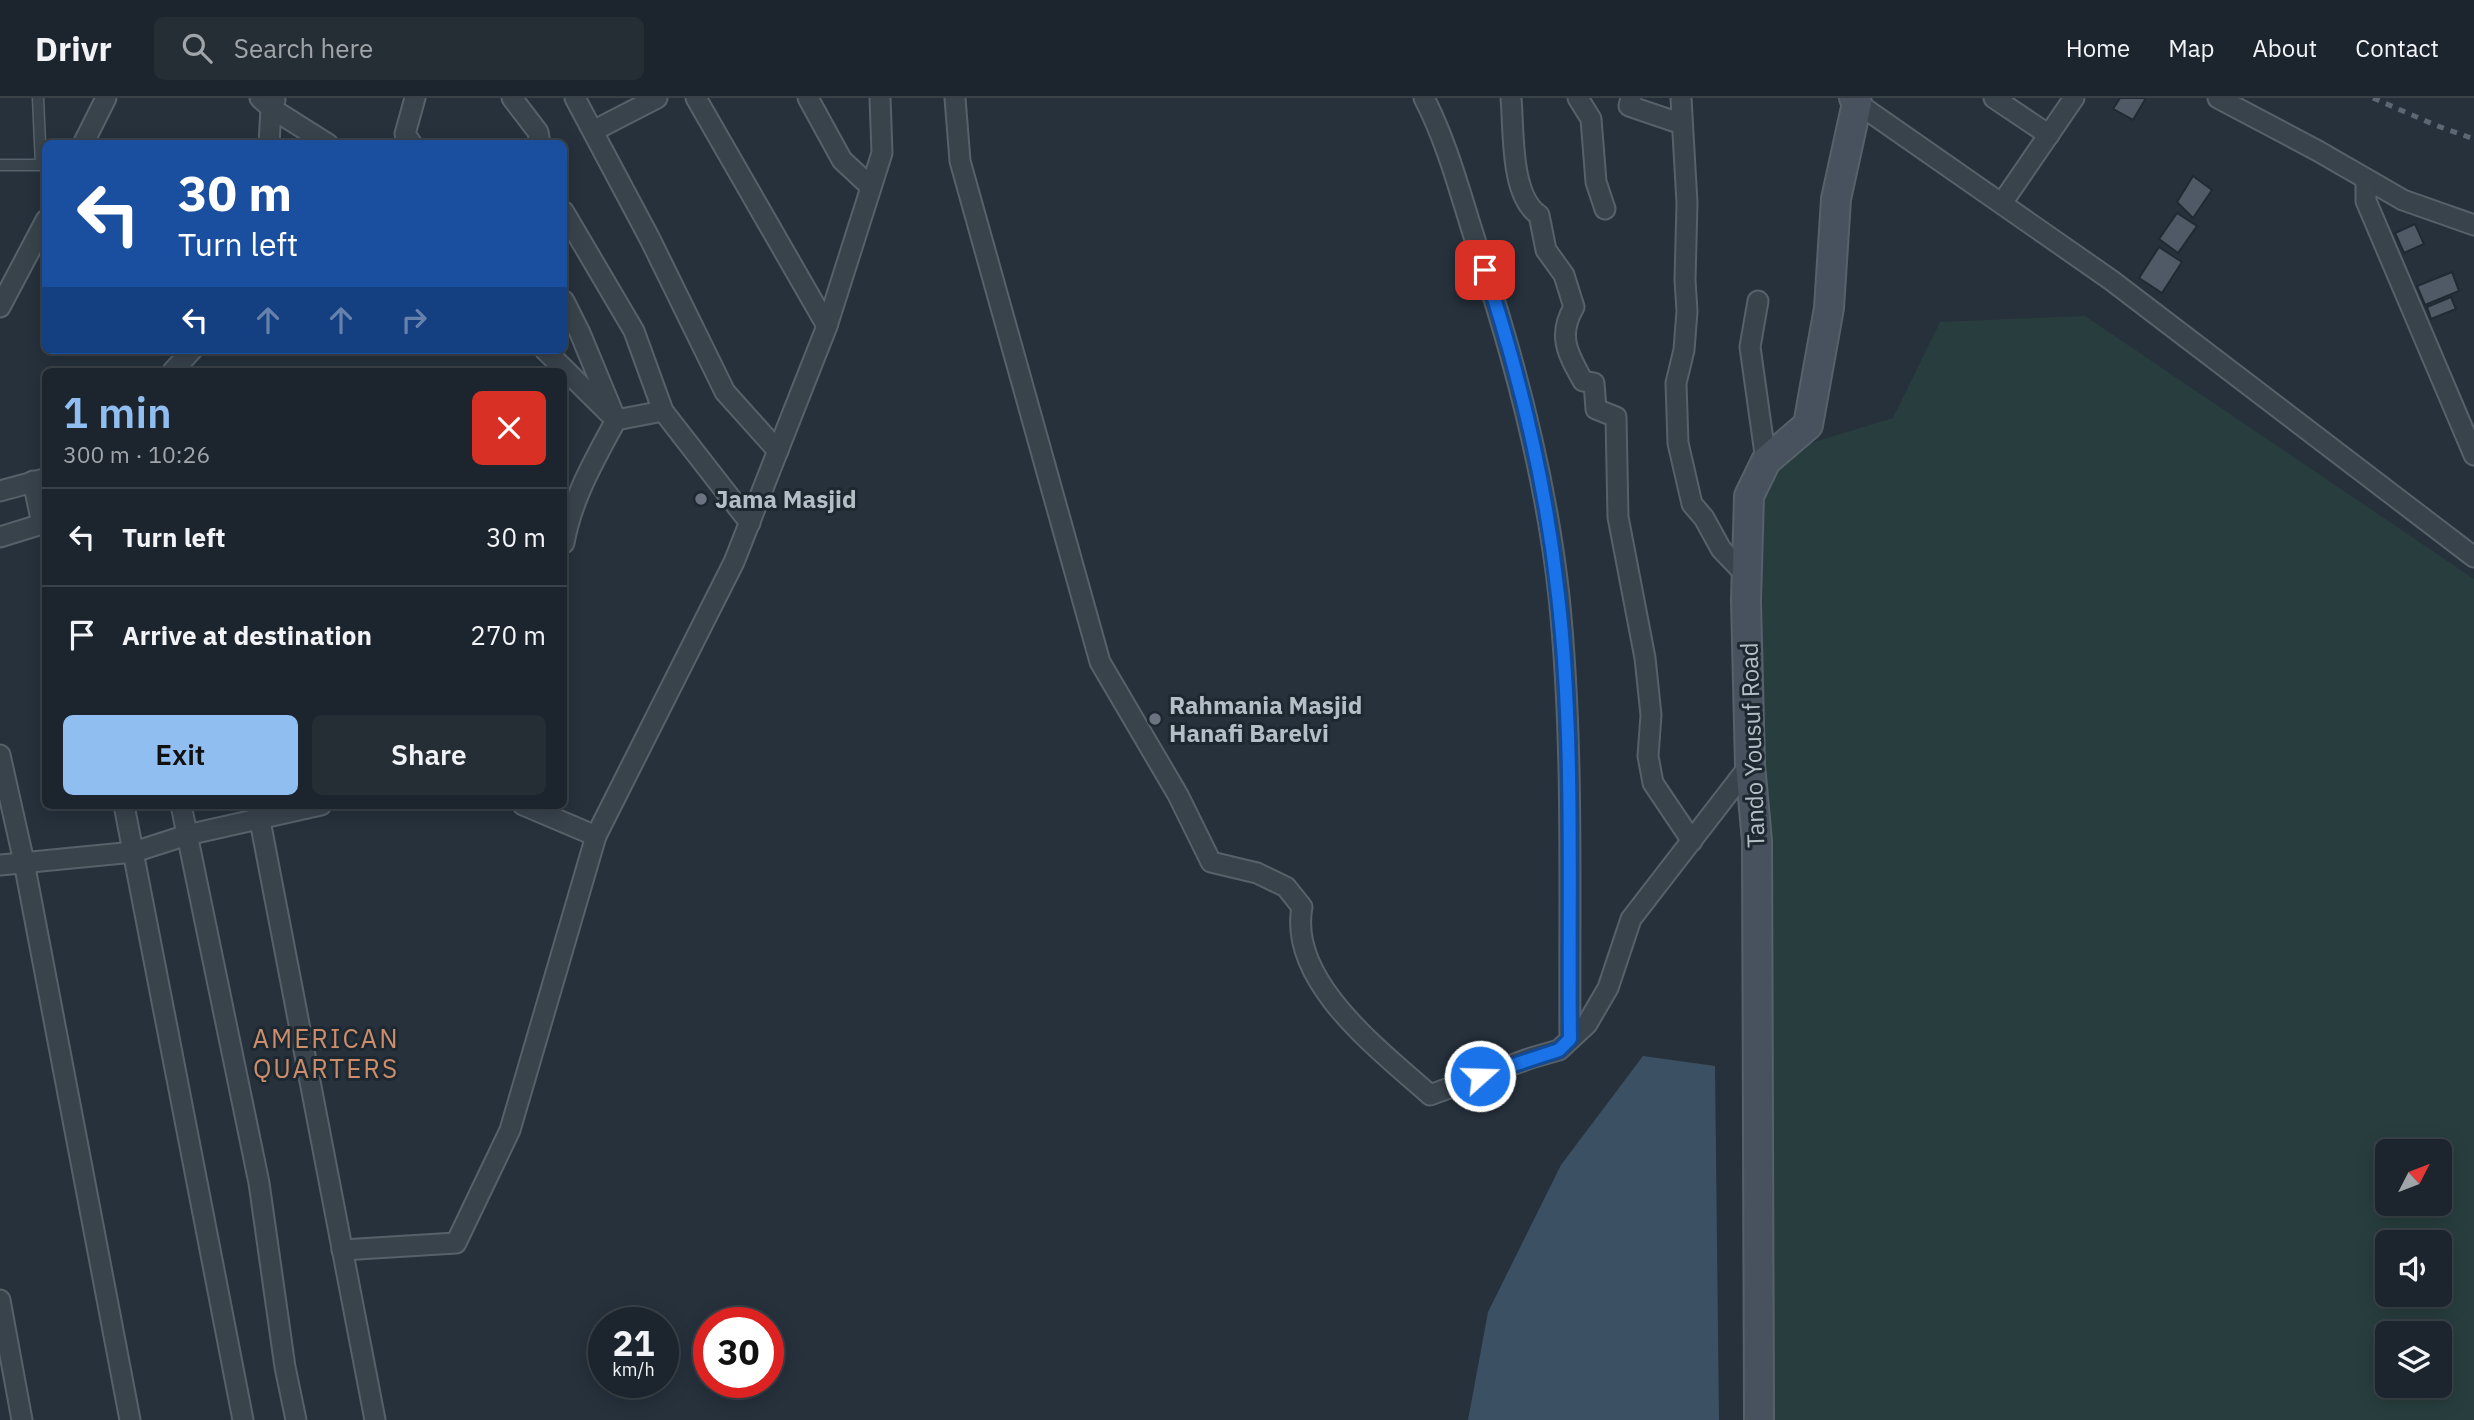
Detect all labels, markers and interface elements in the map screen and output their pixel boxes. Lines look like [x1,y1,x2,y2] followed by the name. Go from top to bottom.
[154,17,644,80] search box
[35,27,112,70] text: Drivr
[178,29,216,67] icon: search
[234,31,373,65] text: Search here
[2066,32,2130,64] text: Home
[2168,32,2214,64] text: Map
[2252,32,2317,64] text: About
[2355,32,2439,64] text: Contact
[178,161,292,224] text: 30 m
[63,168,154,259] icon: left
[178,223,298,265] text: Turn left
[1455,240,1515,300] pin
[1466,251,1504,289] icon: arrive
[176,301,214,339] icon: left
[249,301,287,339] icon: ahead
[322,301,360,339] icon: ahead
[395,301,433,339] icon: right
[63,385,172,440] text: 1 min
[472,391,546,465] button: close
[63,439,210,469] text: 300 m · 10:26
[715,483,857,515] place label: Jama Masjid
[693,491,709,507] marker: Jama Masjid
[63,518,101,556] icon: left
[122,520,225,554] text: Turn left
[486,520,546,554] text: 30 m
[63,616,101,654] icon: arrive
[122,618,372,652] text: Arrive at destination
[470,618,546,652] text: 270 m
[1732,642,1772,848] street label: Tando Yousuf Road
[1169,689,1362,749] place label: Rahmania Masjid Hanafi Barelvi
[1147,711,1163,727] marker: Rahmania Masjid Hanafi Barelvi
[63,715,298,795] button: Exit
[312,715,546,795] button: Share
[252,1021,400,1085] district label: AMERICAN QUARTERS
[1443,1039,1517,1113] position arrow
[2375,1139,2452,1216] north arrow
[2375,1139,2452,1398] map controls
[2375,1230,2452,1307] button: sound
[693,1307,784,1398] speed limit sign: 30
[612,1320,655,1366] text: 21
[2375,1321,2452,1398] button: layers
[612,1358,655,1381] text: km/h

